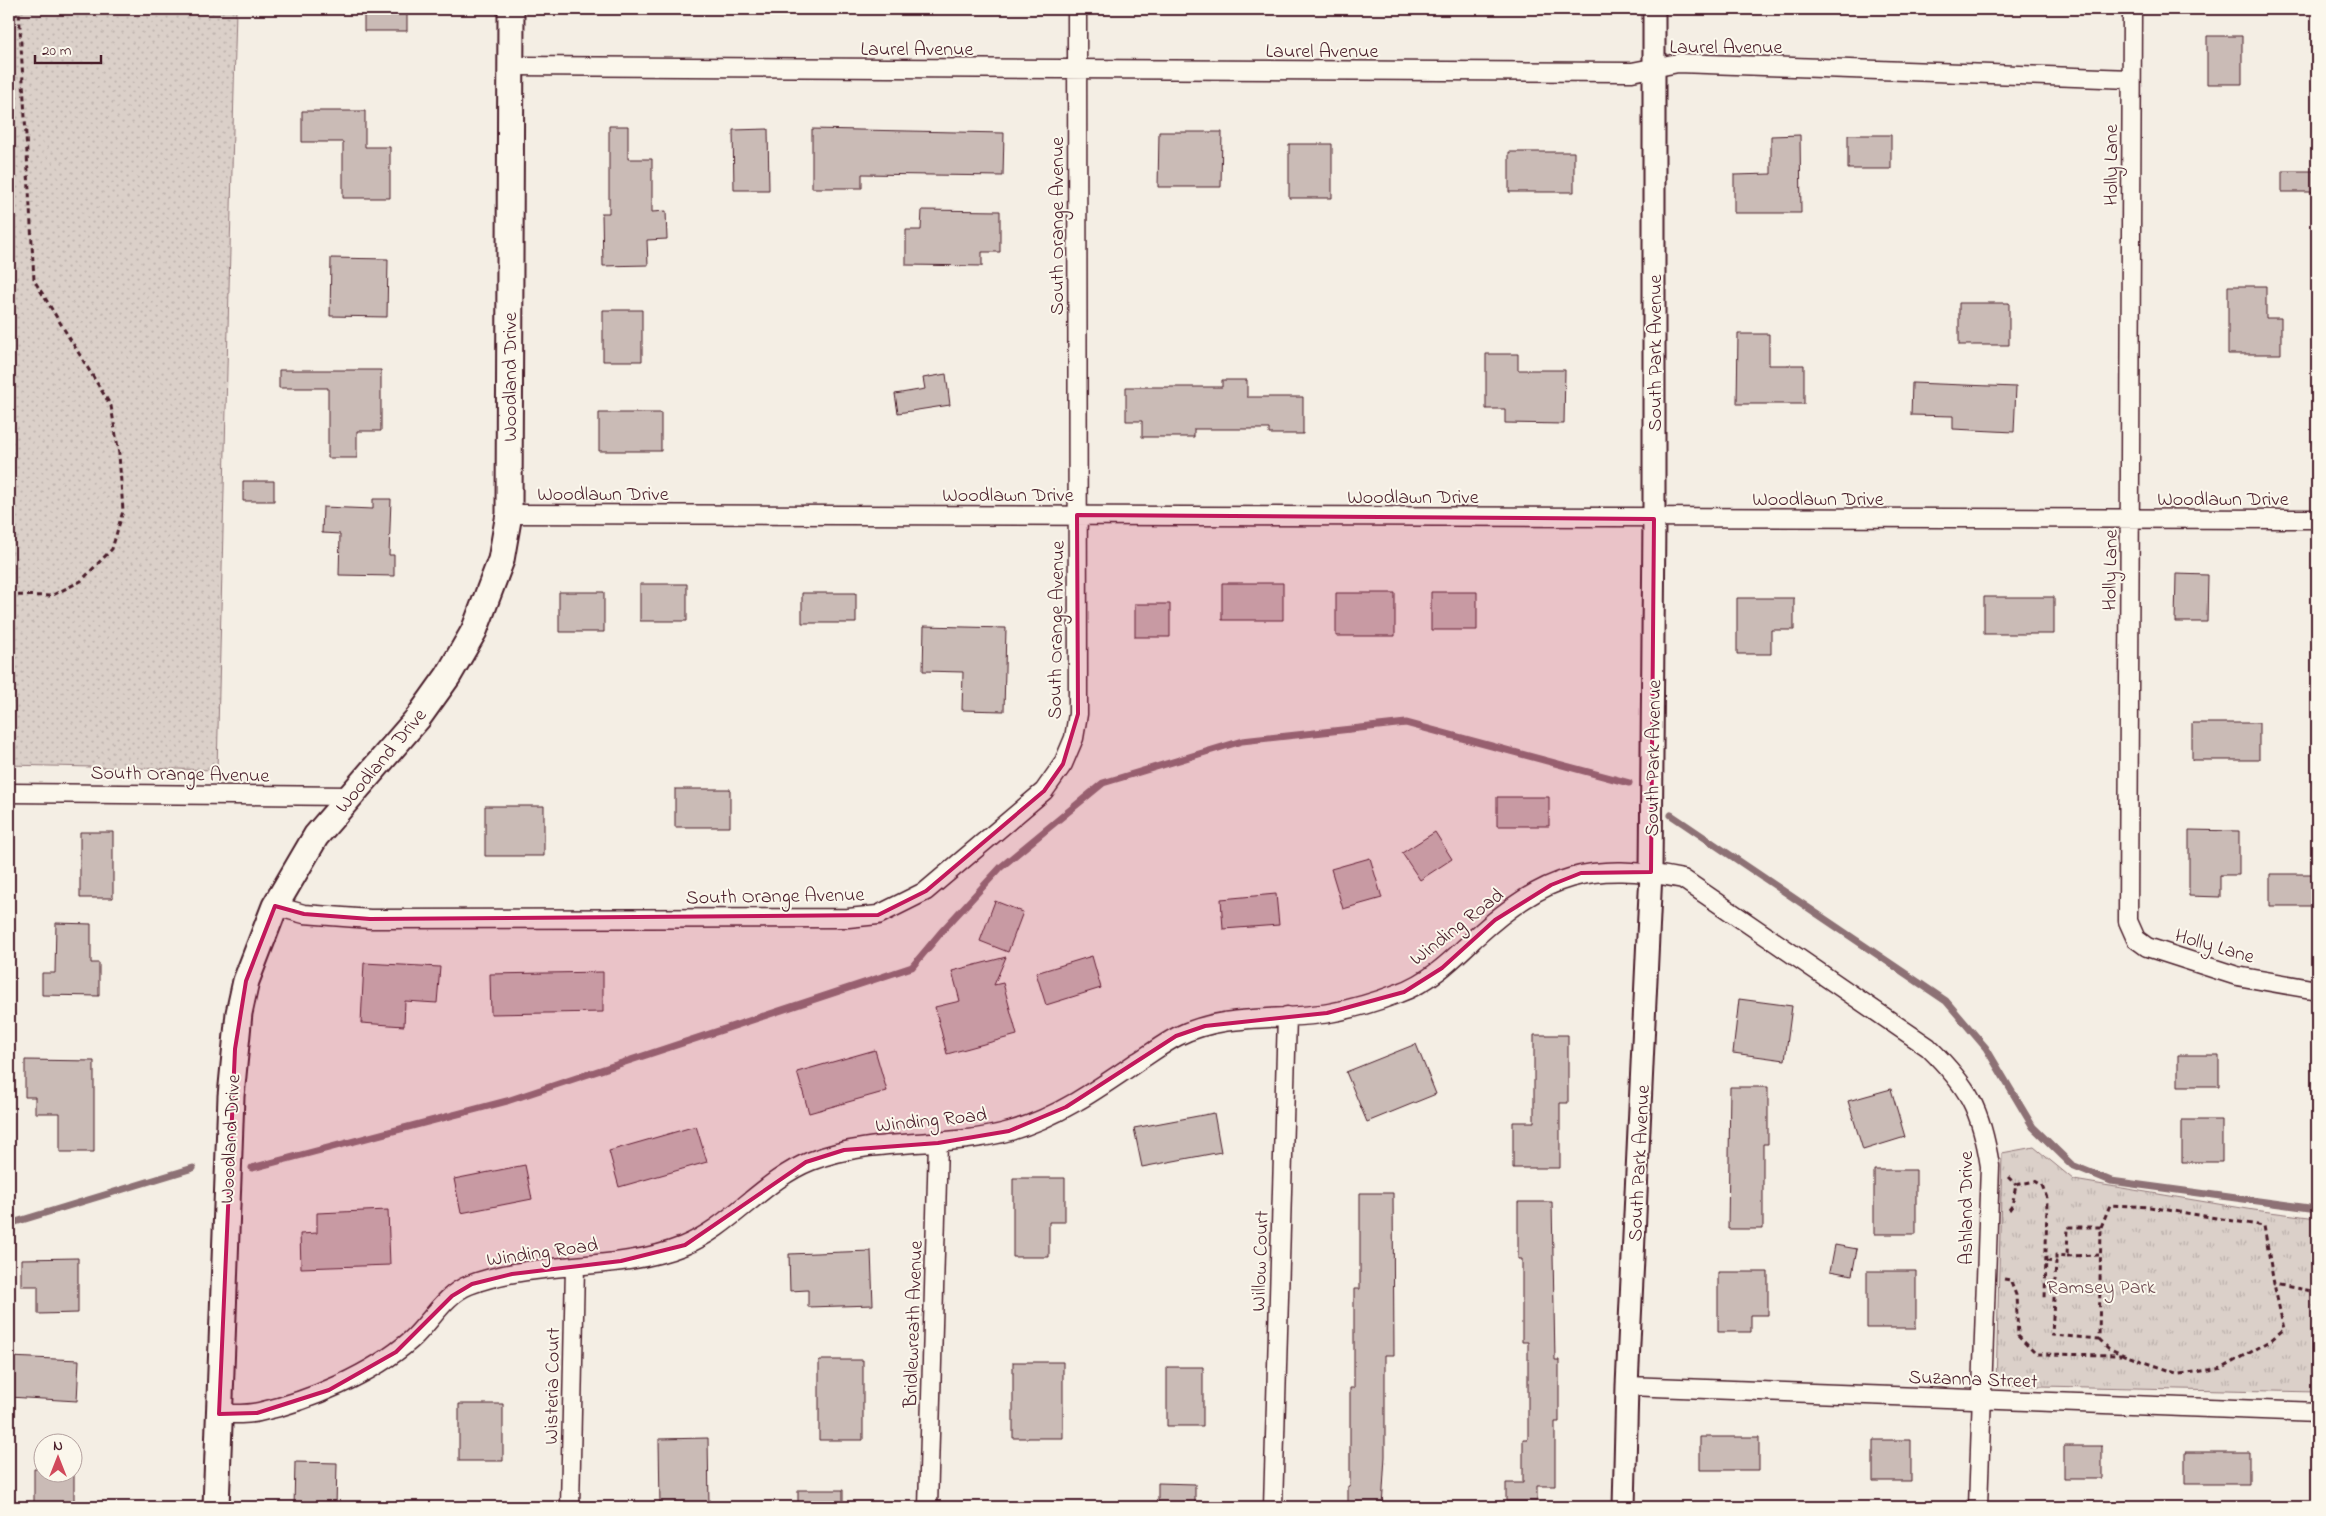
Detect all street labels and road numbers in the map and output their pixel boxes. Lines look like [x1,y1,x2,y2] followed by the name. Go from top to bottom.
[1670,34,1782,63] street label: Laurel Avenue
[861,36,973,65] street label: Laurel Avenue
[1266,38,1378,67] street label: Laurel Avenue
[2098,124,2127,206] street label: Holly Lane
[1044,137,1074,315] street label: South Orange Avenue
[1642,275,1671,431] street label: South Park Avenue
[497,312,526,442] street label: Woodland Drive
[537,481,669,510] street label: Woodlawn Drive
[942,482,1074,511] street label: Woodlawn Drive
[1347,484,1479,513] street label: Woodlawn Drive
[1752,486,1884,515] street label: Woodlawn Drive
[2157,486,2289,515] street label: Woodlawn Drive
[2096,529,2127,611] street label: Holly Lane
[1041,540,1075,720] street label: South Orange Avenue
[1639,679,1670,837] street label: South Park Avenue
[329,703,435,821] street label: Woodland Drive
[90,759,270,793] street label: South Orange Avenue
[685,881,865,915] street label: South Orange Avenue
[1404,882,1511,975] street label: Winding Road
[2171,922,2257,973] street label: Holly Lane
[214,1074,249,1205] street label: Woodland Drive
[1622,1084,1659,1242] street label: South Park Avenue
[874,1101,989,1143] street label: Winding Road
[1953,1151,1982,1265] street label: Ashland Drive
[1245,1210,1278,1312] street label: Willow Court
[485,1231,600,1277] street label: Winding Road
[897,1240,932,1409] street label: Bridlewreath Avenue
[538,1327,569,1445] street label: Wisteria Court
[1908,1364,2038,1397] street label: Suzanna Street

